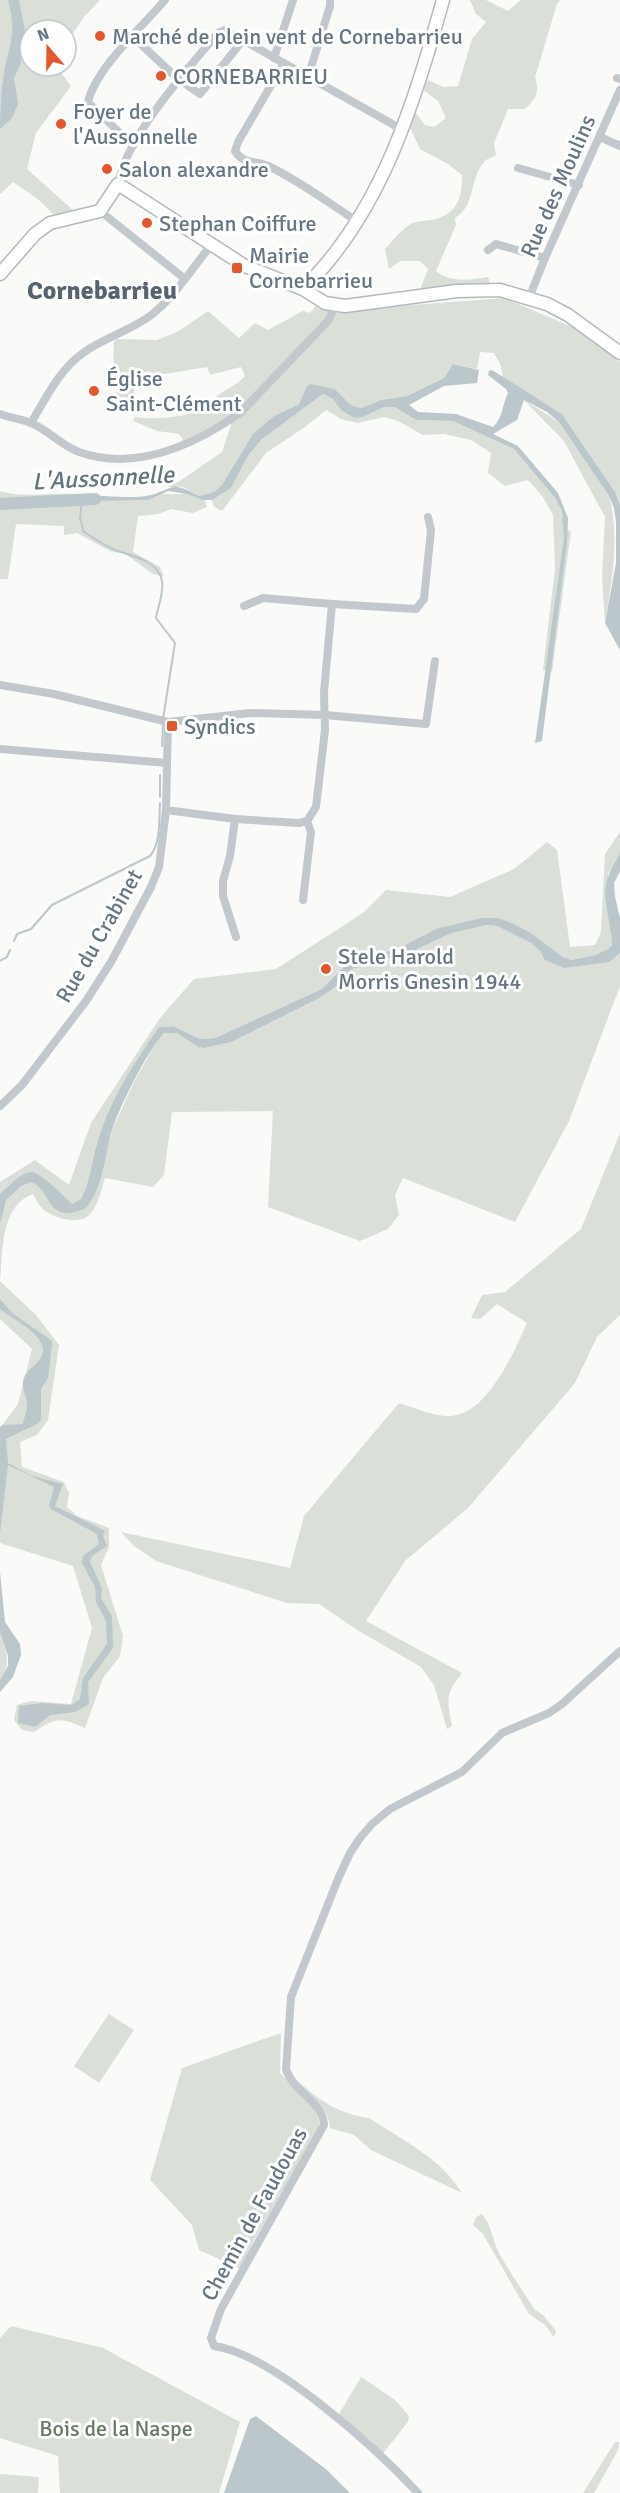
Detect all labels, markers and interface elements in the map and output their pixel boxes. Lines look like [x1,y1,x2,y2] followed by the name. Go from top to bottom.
[18,18,78,78] north arrow
[112,23,463,50] place label: Marché de plein vent de Cornebarrieu
[35,24,52,46] text: N
[93,29,107,43] marker: Marché de plein vent de Cornebarrieu
[173,63,328,90] place label: CORNEBARRIEU
[154,69,168,83] marker: CORNEBARRIEU
[73,98,198,150] place label: Foyer de l'Aussonnelle
[515,111,601,261] street label: Rue des Moulins
[54,117,68,131] marker: Foyer de l'Aussonnelle
[119,156,269,183] place label: Salon alexandre
[100,162,114,176] marker: Salon alexandre
[159,210,317,237] place label: Stephan Coiffure
[140,216,154,230] marker: Stephan Coiffure
[249,242,373,294] place label: Mairie Cornebarrieu
[230,261,244,275] marker: Mairie Cornebarrieu
[27,275,177,307] district label: Cornebarrieu
[106,365,242,417] place label: Église Saint-Clément
[87,384,101,398] marker: Église Saint-Clément
[31,459,176,497] water label: L'Aussonnelle
[184,713,256,740] place label: Syndics
[165,719,179,733] marker: Syndics
[50,864,148,1008] street label: Rue du Crabinet
[338,943,521,995] place label: Stele Harold Morris Gnesin 1944
[319,962,333,976] marker: Stele Harold Morris Gnesin 1944
[195,2123,313,2305] street label: Chemin de Faudouas
[39,2415,193,2442] park label: Bois de la Naspe

